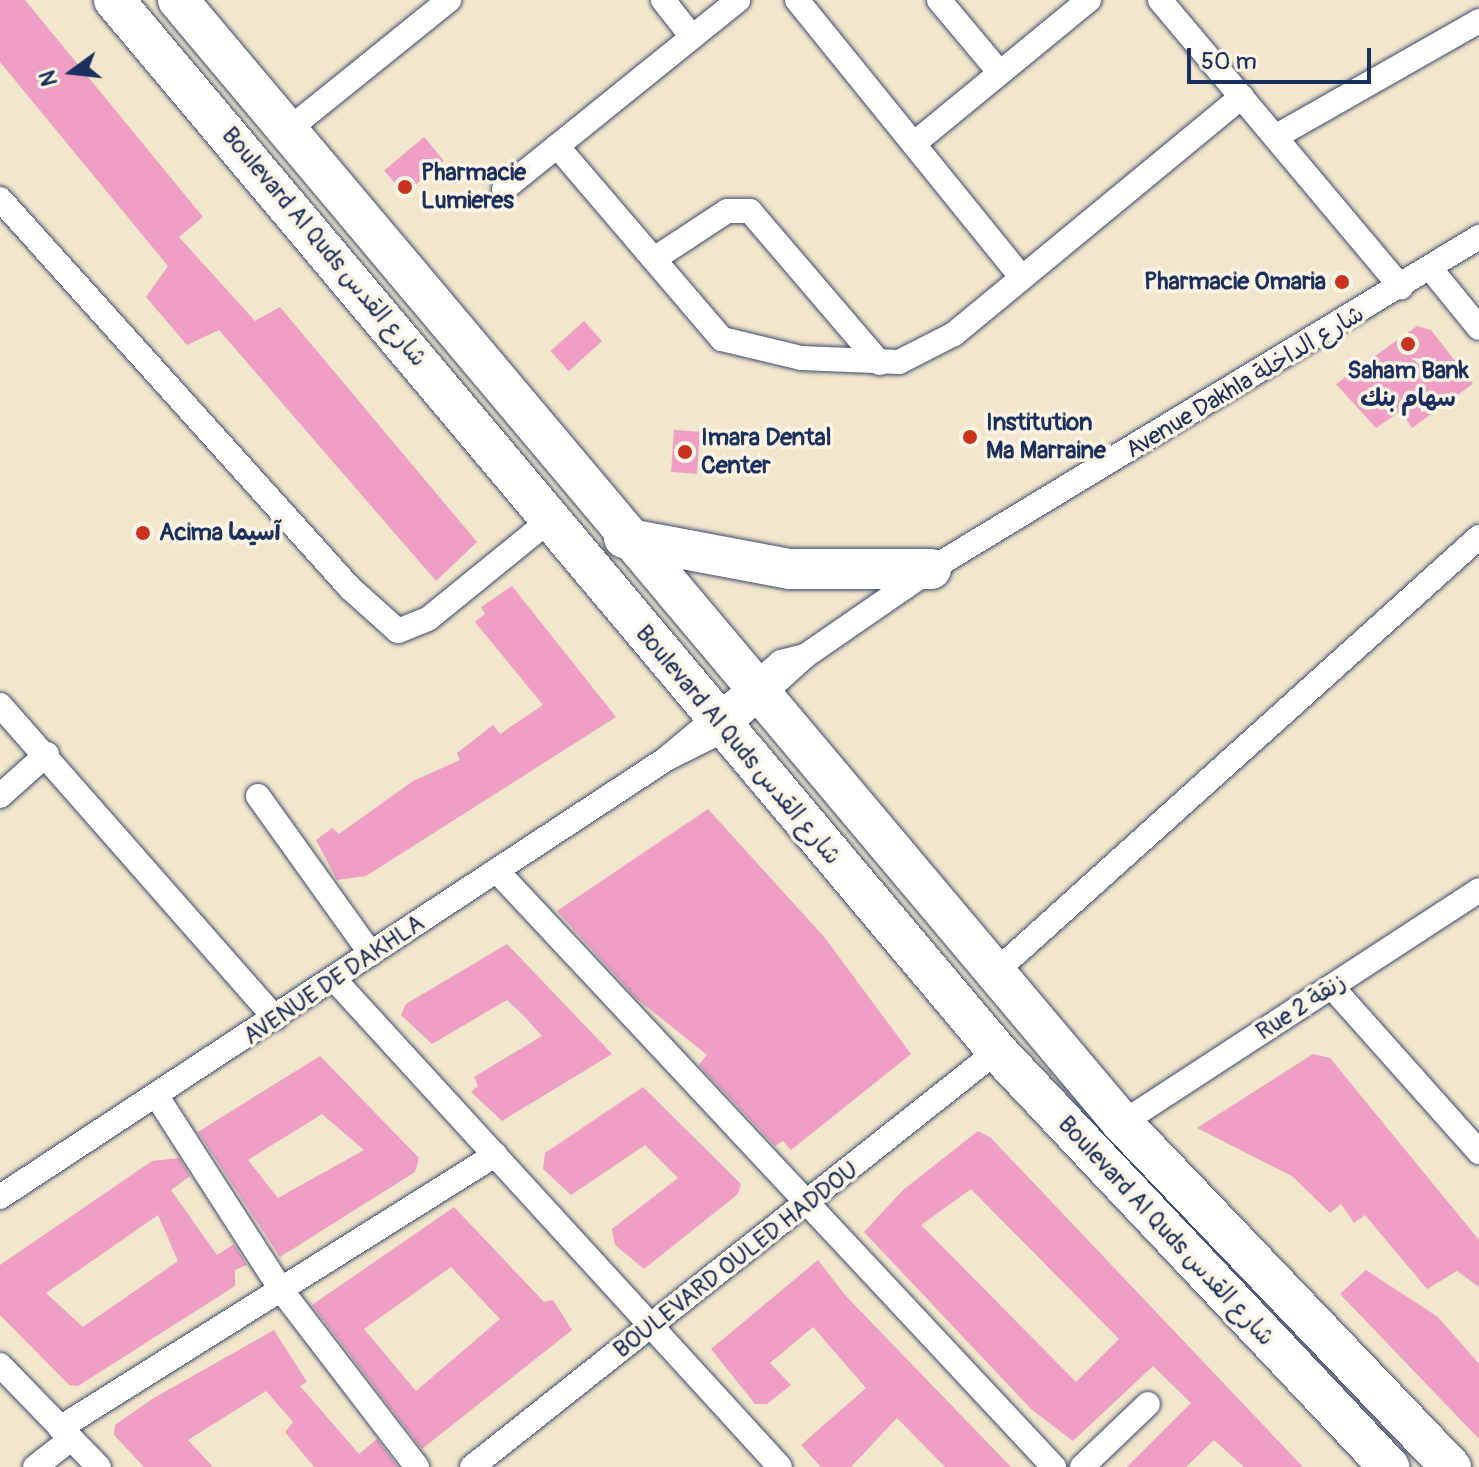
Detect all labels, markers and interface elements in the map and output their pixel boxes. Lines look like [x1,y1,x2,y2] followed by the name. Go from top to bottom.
[32,32,112,112] north arrow
[1191,32,1375,82] scale bar
[1201,47,1257,76] text: 50 m
[33,67,64,89] text: N
[215,121,433,373] street label: Boulevard Al Quds شارع القدس
[421,159,526,215] place label: Pharmacie Lumieres
[396,178,414,196] marker: Pharmacie Lumieres
[1144,268,1326,296] place label: Pharmacie Omaria
[1333,273,1351,291] marker: Pharmacie Omaria
[1121,299,1369,465] street label: Avenue Dakhla شارع الداخلة
[1399,335,1417,353] marker: Saham Bank سهام بنك
[1347,357,1469,413] place label: Saham Bank سهام بنك
[986,409,1106,465] place label: Institution Ma Marraine
[701,424,831,480] place label: Imara Dental Center
[961,428,979,446] marker: Institution Ma Marraine
[676,443,694,461] marker: Imara Dental Center
[159,519,281,547] place label: Acima آسيما
[134,524,152,542] marker: Acima آسيما
[629,619,847,871] street label: Boulevard Al Quds شارع القدس
[238,909,430,1051] street label: AVENUE DE DAKHLA
[1251,967,1351,1047] street label: Rue 2 زنقة
[1052,1110,1280,1352] street label: Boulevard Al Quds شارع القدس
[608,1156,864,1364] street label: BOULEVARD OULED HADDOU

